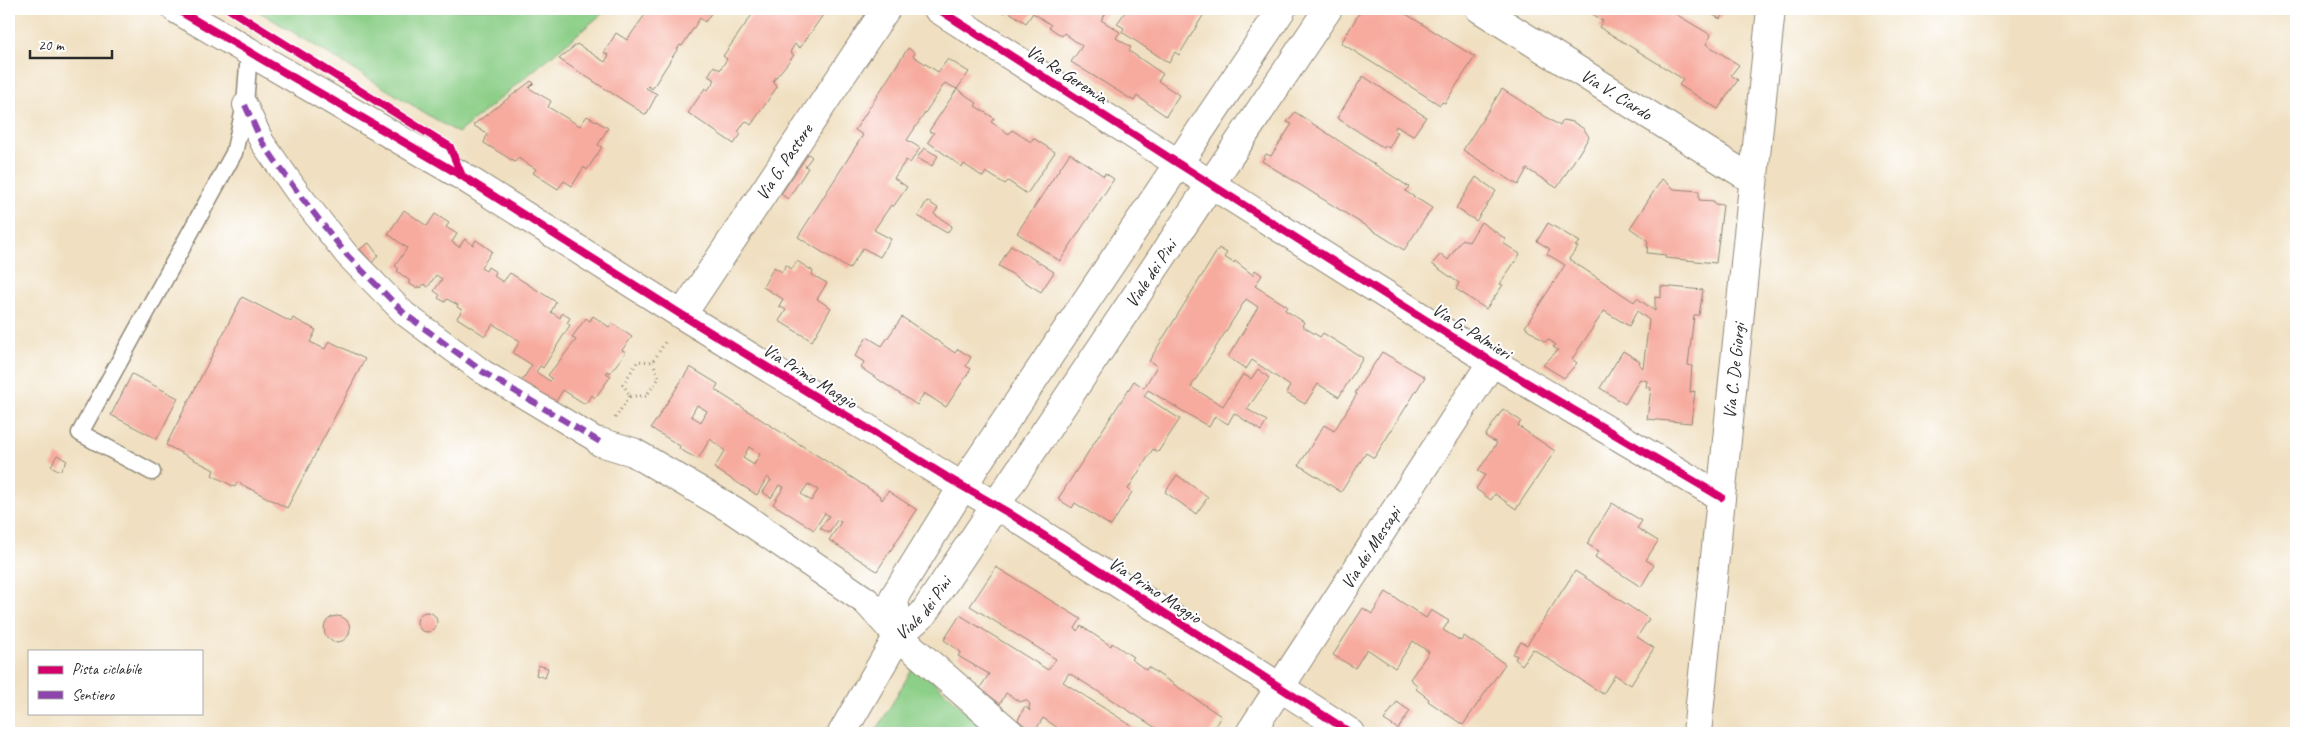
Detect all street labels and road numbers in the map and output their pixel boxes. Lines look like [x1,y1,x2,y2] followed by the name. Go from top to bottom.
[1022,40,1113,109] street label: Via Re Geremia
[1577,64,1657,126] street label: Via V. Ciardo
[751,119,818,204] street label: Via G. Pastore
[1120,233,1183,311] street label: Viale dei Pini
[1428,298,1518,365] street label: Via G. Palmieri
[1718,319,1750,420] street label: Via C. De Giorgi
[759,339,862,414] street label: Via Primo Maggio
[1336,501,1407,593] street label: Via dei Messapi
[1104,552,1207,629] street label: Via Primo Maggio
[891,570,958,644] street label: Viale dei Pini

